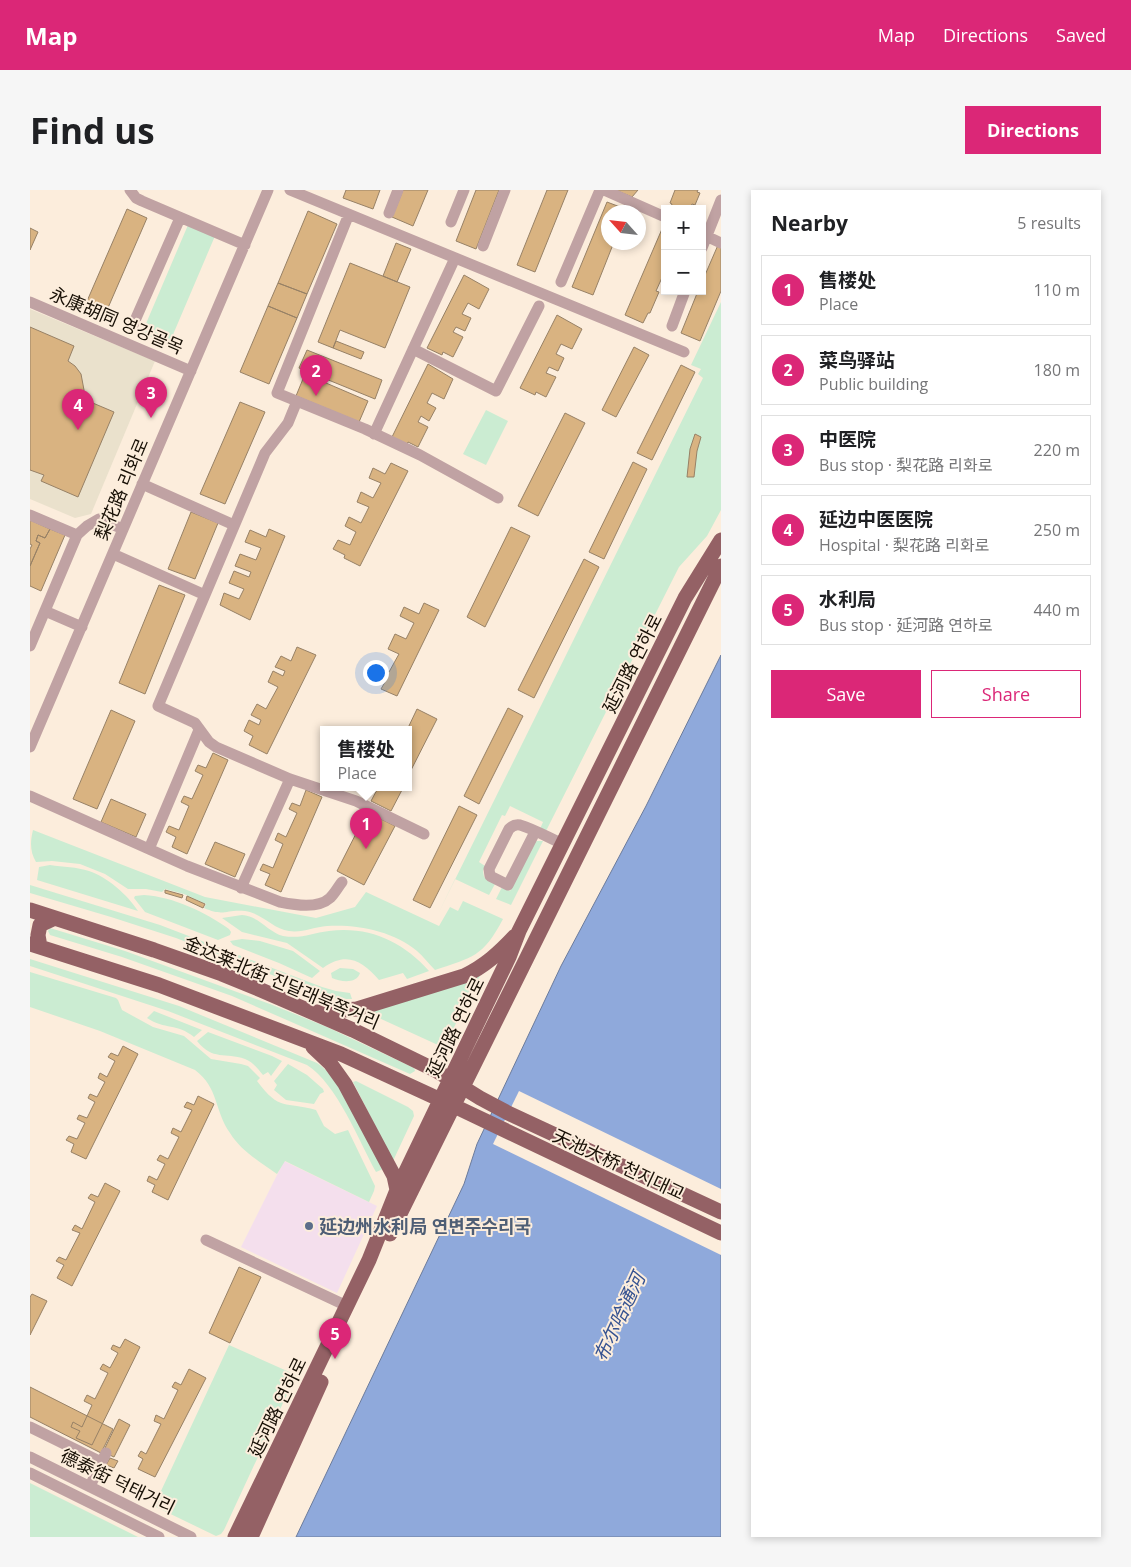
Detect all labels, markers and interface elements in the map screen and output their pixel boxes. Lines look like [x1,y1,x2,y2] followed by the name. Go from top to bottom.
[25,19,77,52] text: Map
[878,23,915,47] text: Map
[943,23,1028,47] text: Directions
[1056,23,1106,47] text: Saved
[965,106,1101,154] button: Directions
[30,107,155,154] text: Find us
[601,205,646,250] north arrow
[661,205,706,295] map controls
[661,205,706,250] button: +
[771,209,848,237] text: Nearby
[1017,212,1081,234] text: 5 results
[661,250,706,295] button: −
[819,267,876,293] text: 售楼处
[783,279,793,301] text: 1
[1034,279,1080,301] text: 110 m
[47,281,187,359] street label: 永康胡同 영강골목
[819,293,858,315] text: Place
[819,347,895,373] text: 菜鸟驿站
[300,355,332,396] pin: 2
[783,359,793,381] text: 2
[1034,359,1080,381] text: 180 m
[819,373,928,395] text: Public building
[135,377,167,418] pin: 3
[62,389,94,430] pin: 4
[819,426,876,452] text: 中医院
[89,434,153,544] street label: 梨花路 리화로
[783,439,793,461] text: 3
[1034,439,1080,461] text: 220 m
[819,454,993,476] text: Bus stop · 梨花路 리화로
[819,506,933,532] text: 延边中医医院
[783,519,793,541] text: 4
[1034,519,1080,541] text: 250 m
[819,534,989,556] text: Hospital · 梨花路 리화로
[819,586,876,612] text: 水利局
[783,599,793,621] text: 5
[1034,599,1080,621] text: 440 m
[597,609,667,717] street label: 延河路 연하로
[819,614,993,636] text: Bus stop · 延河路 연하로
[363,660,389,686] your location
[771,670,921,718] button: Save
[931,670,1081,718] button: Share
[320,726,412,791] popup
[337,736,395,762] text: 售楼处
[337,762,377,784] text: Place
[350,808,382,849] pin: 1
[180,930,384,1034] street label: 金达莱北街 진달래북쪽거리
[420,973,490,1081] street label: 延河路 연하로
[549,1123,689,1205] street label: 天池大桥 천지대교
[319,1214,531,1238] place label: 延边州水利局 연변주수리국
[303,1220,315,1232] marker: 延边州水利局 연변주수리국
[587,1265,653,1366] water label: 布尔哈通河
[319,1318,351,1359] pin: 5
[242,1353,312,1461] street label: 延河路 연하로
[57,1443,179,1519] street label: 德泰街 덕태거리

